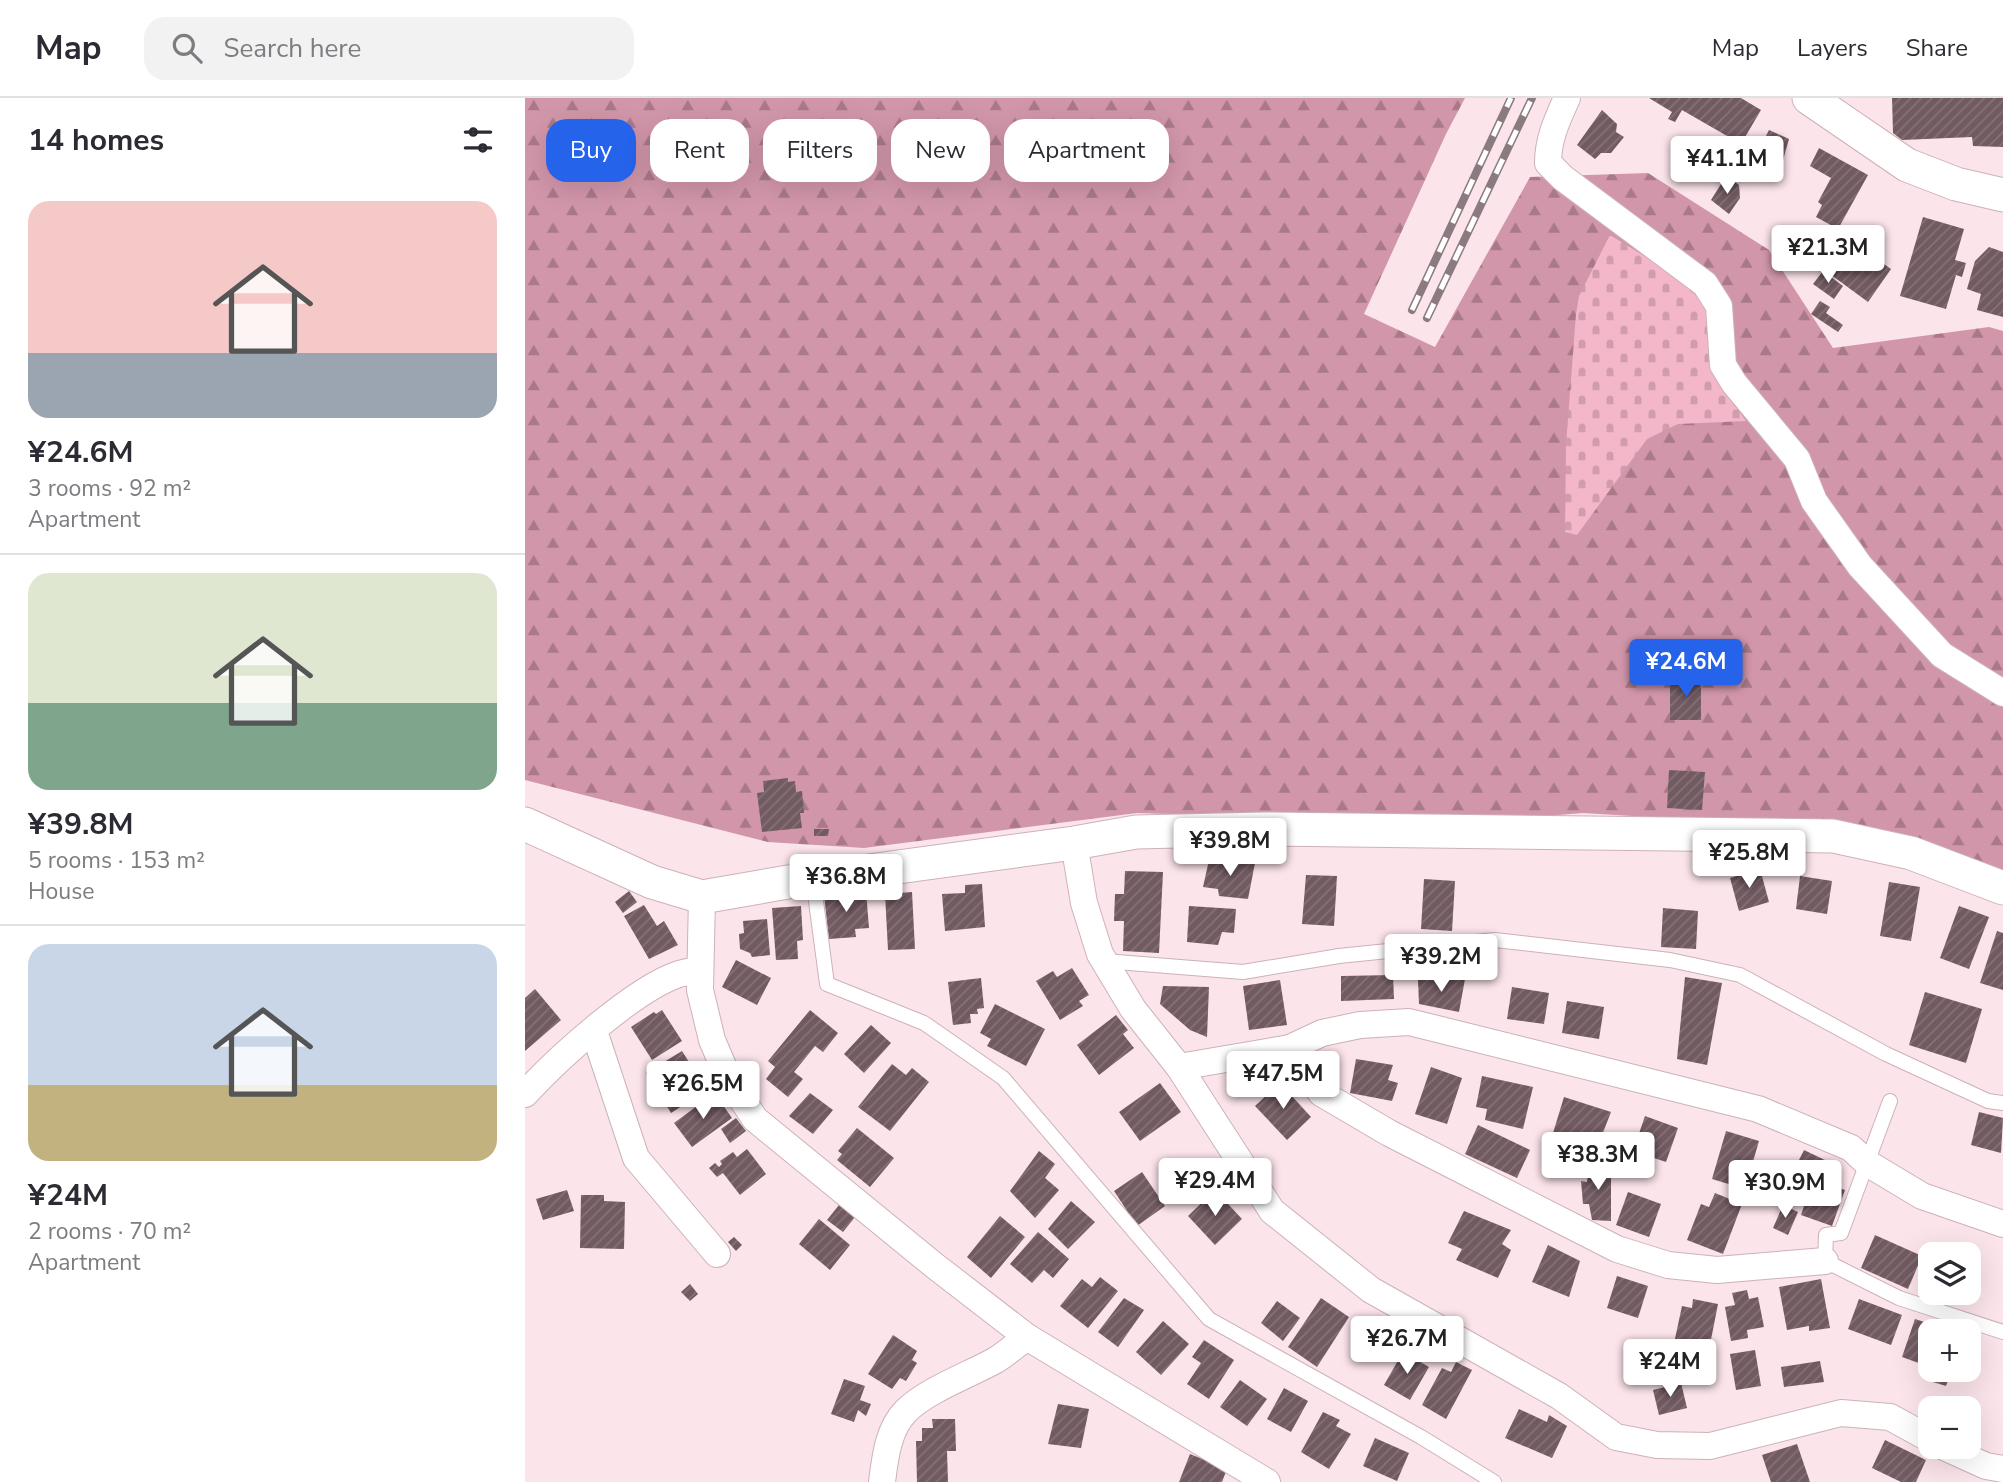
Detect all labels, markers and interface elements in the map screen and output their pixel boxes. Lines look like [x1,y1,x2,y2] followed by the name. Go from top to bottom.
[144,17,634,80] search box
[35,26,102,71] text: Map
[168,29,206,67] icon: search
[224,31,361,66] text: Search here
[1712,32,1759,64] text: Map
[1797,32,1868,64] text: Layers
[1906,32,1968,64] text: Share
[546,119,636,182] chip: Buy
[650,119,749,182] chip: Rent
[763,119,877,182] chip: Filters
[891,119,990,182] chip: New
[1004,119,1169,182] chip: Apartment
[28,120,164,161] text: 14 homes
[459,121,497,159] icon: filters
[1670,136,1784,196] pin: ¥41.1M
[1687,143,1767,174] text: ¥41.1M
[1771,226,1885,285] pin: ¥21.3M
[1788,232,1868,263] text: ¥21.3M
[200,246,326,372] icon: home
[28,432,133,473] text: ¥24.6M
[28,473,191,504] text: 3 rooms · 92 m²
[28,504,140,535] text: Apartment
[200,618,326,744] icon: home
[1629,640,1743,699] pin: ¥24.6M
[1646,646,1726,677] text: ¥24.6M
[28,804,133,845] text: ¥39.8M
[1173,818,1287,878] pin: ¥39.8M
[1190,825,1270,856] text: ¥39.8M
[1692,830,1806,890] pin: ¥25.8M
[1709,837,1789,868] text: ¥25.8M
[28,845,205,876] text: 5 rooms · 153 m²
[789,854,903,914] pin: ¥36.8M
[806,861,886,892] text: ¥36.8M
[28,876,95,907] text: House
[1384,934,1498,994] pin: ¥39.2M
[1401,941,1481,972] text: ¥39.2M
[200,989,326,1115] icon: home
[1226,1052,1340,1111] pin: ¥47.5M
[1243,1058,1323,1089] text: ¥47.5M
[646,1062,760,1121] pin: ¥26.5M
[663,1068,743,1099] text: ¥26.5M
[1541,1132,1655,1192] pin: ¥38.3M
[1558,1139,1638,1170] text: ¥38.3M
[1158,1158,1272,1218] pin: ¥29.4M
[1728,1160,1842,1220] pin: ¥30.9M
[1175,1165,1255,1196] text: ¥29.4M
[1745,1167,1825,1198] text: ¥30.9M
[28,1175,108,1216] text: ¥24M
[28,1216,191,1247] text: 2 rooms · 70 m²
[1918,1242,1981,1459] map controls
[1918,1242,1981,1305] button: layers
[28,1247,140,1278] text: Apartment
[1350,1316,1464,1376] pin: ¥26.7M
[1918,1319,1981,1382] button: +
[1367,1323,1447,1354] text: ¥26.7M
[1629,1340,1711,1399] pin: ¥24M
[1639,1346,1701,1377] text: ¥24M
[1918,1396,1981,1459] button: −

